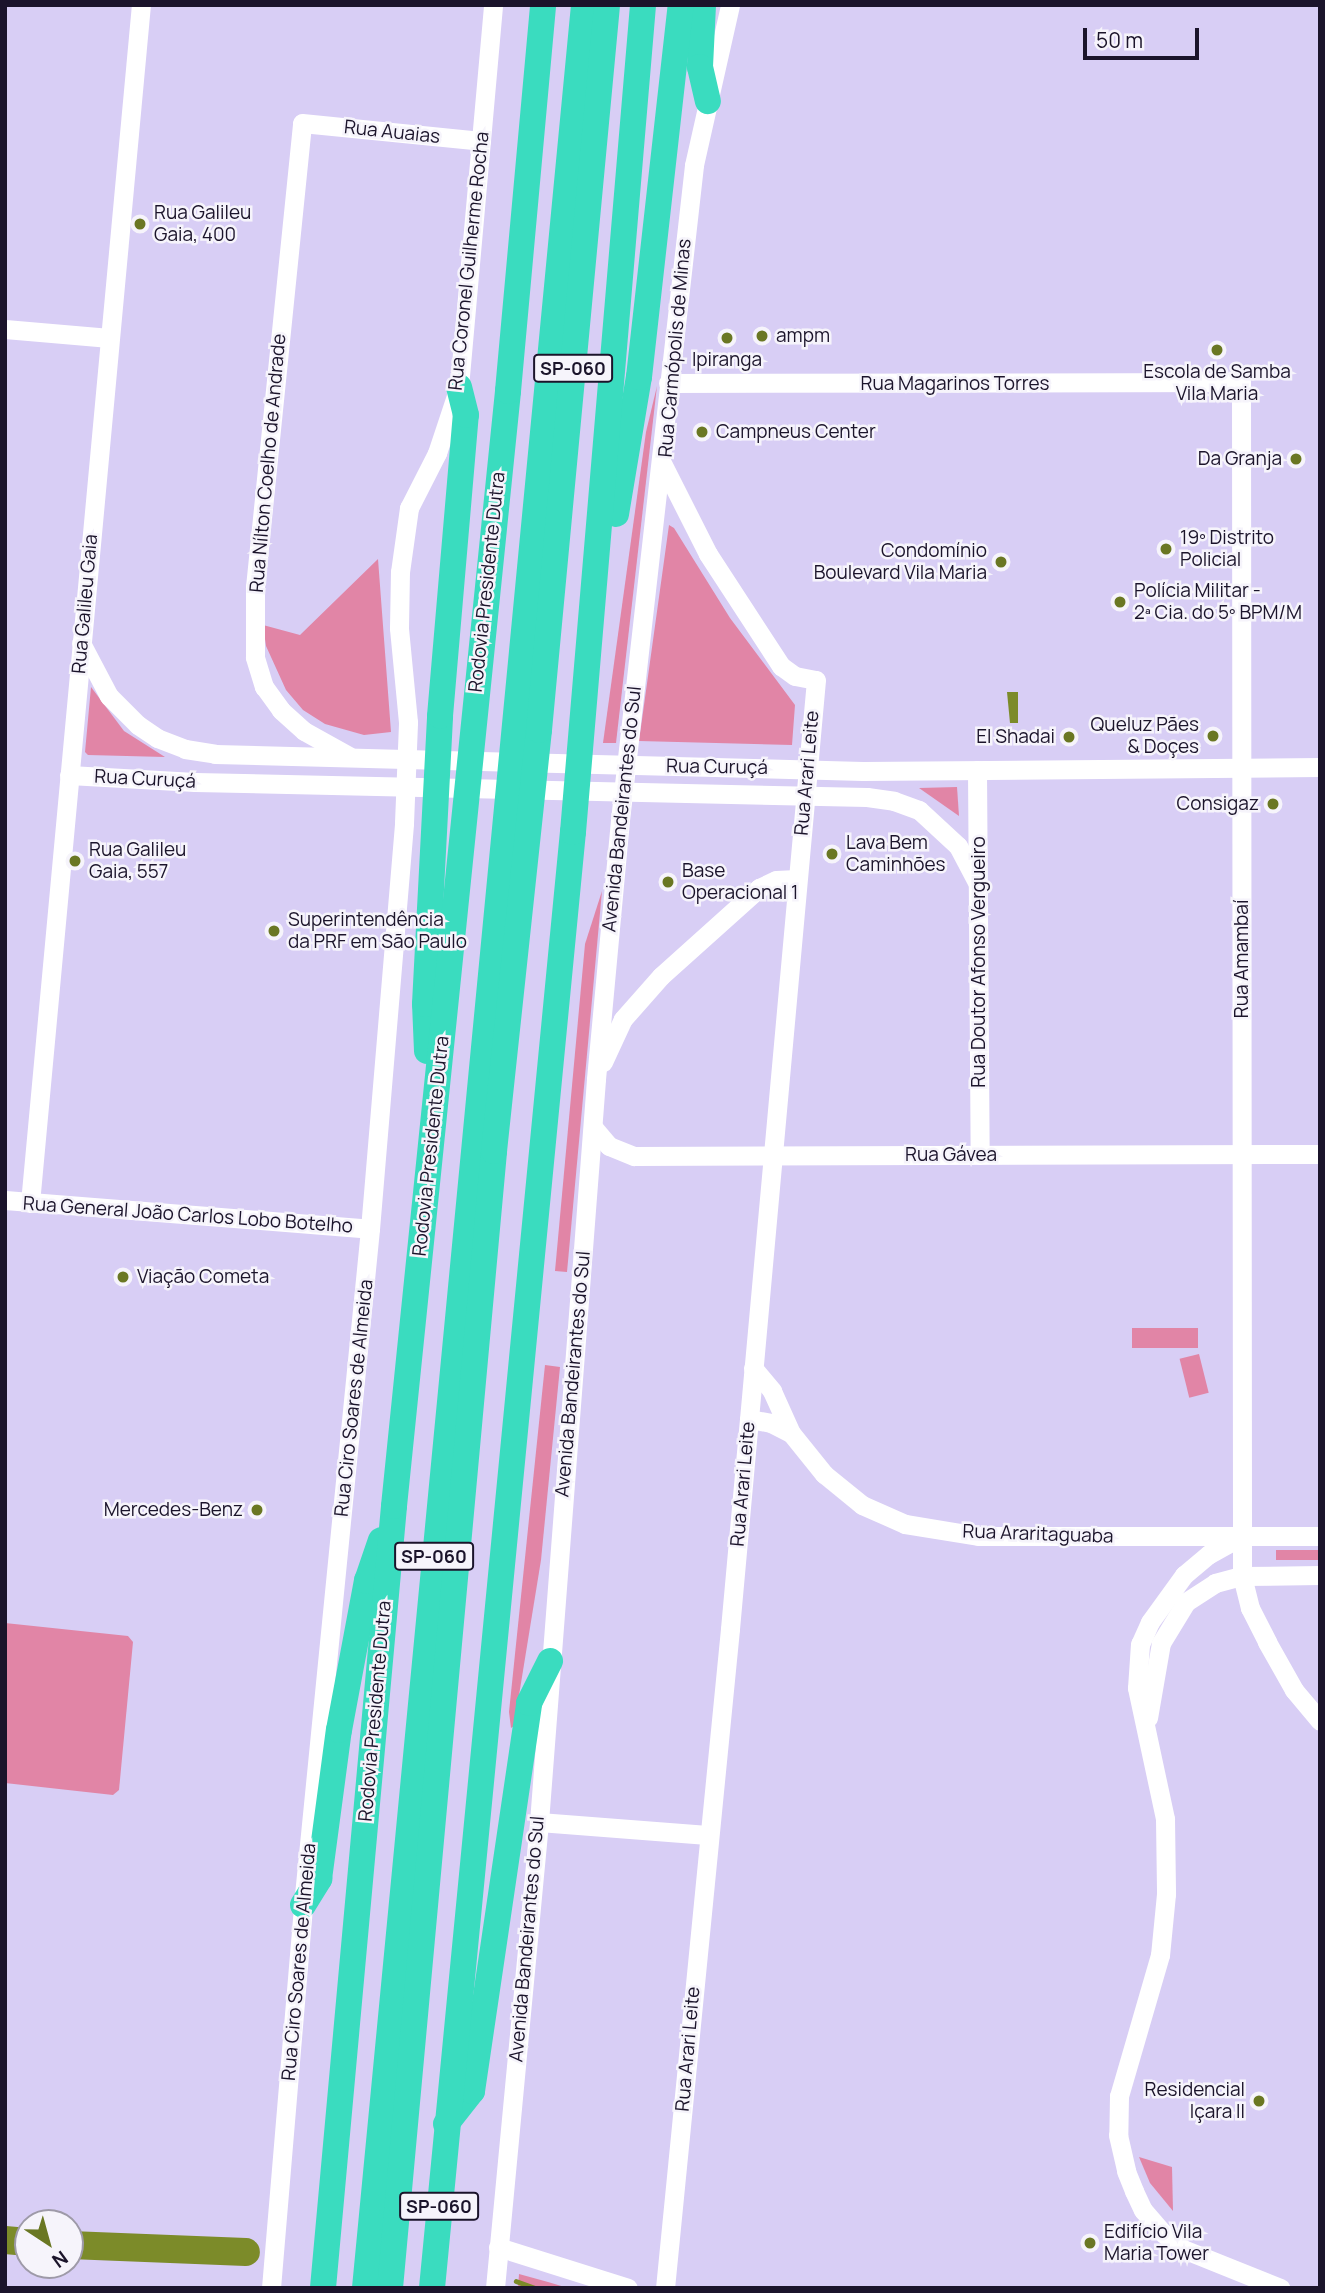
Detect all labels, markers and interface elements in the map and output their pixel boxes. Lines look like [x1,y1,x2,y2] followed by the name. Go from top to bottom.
[1087,14,1202,58] scale bar
[1096,26,1143,54] text: 50 m
[343,116,441,148] street label: Rua Auaias
[444,130,494,392] street label: Rua Coronel Guilherme Rocha
[154,202,251,246] place label: Rua Galileu Gaia, 400
[132,216,148,232] marker: Rua Galileu Gaia, 400
[654,238,696,458] street label: Rua Carmópolis de Minas
[776,325,830,347] place label: ampm
[754,328,770,344] marker: ampm
[719,330,735,346] marker: Ipiranga
[245,333,291,593] street label: Rua Nílton Coelho de Andrade
[1209,342,1225,358] marker: Escola de Samba Vila Maria
[692,349,762,371] place label: Ipiranga
[533,354,613,382] road number: SP-060
[1143,361,1291,405] place label: Escola de Samba Vila Maria
[860,373,1050,395] street label: Rua Magarinos Torres
[716,421,876,443] place label: Campneus Center
[694,424,710,440] marker: Campneus Center
[1198,448,1282,470] place label: Da Granja
[1288,451,1304,467] marker: Da Granja
[464,471,510,693] street label: Rodovia Presidente Dutra
[1180,527,1274,571] place label: 19º Distrito Policial
[68,533,102,675] street label: Rua Galileu Gaia
[814,540,987,584] place label: Condomínio Boulevard Vila Maria
[1158,541,1174,557] marker: 19º Distrito Policial
[993,554,1009,570] marker: Condomínio Boulevard Vila Maria
[1134,580,1302,624] place label: Polícia Militar - 2ª Cia. do 5º BPM/M
[1112,594,1128,610] marker: Polícia Militar - 2ª Cia. do 5º BPM/M
[598,685,646,933] street label: Avenida Bandeirantes do Sul
[790,710,824,836] street label: Rua Arari Leite
[1091,714,1199,758] place label: Queluz Pães & Doçes
[976,726,1055,748] place label: El Shadai
[1205,728,1221,744] marker: Queluz Pães & Doçes
[1061,729,1077,745] marker: El Shadai
[666,755,768,779] street label: Rua Curuçá
[94,765,196,793] street label: Rua Curuçá
[1177,793,1259,815] place label: Consigaz
[1265,796,1281,812] marker: Consigaz
[846,832,946,876] place label: Lava Bem Caminhões
[968,836,990,1088] street label: Rua Doutor Afonso Vergueiro
[89,839,186,883] place label: Rua Galileu Gaia, 557
[824,846,840,862] marker: Lava Bem Caminhões
[67,853,83,869] marker: Rua Galileu Gaia, 557
[682,860,799,904] place label: Base Operacional 1
[660,874,676,890] marker: Base Operacional 1
[1231,900,1253,1018] street label: Rua Amambaí
[288,909,467,953] place label: Superintendência da PRF em São Paulo
[266,923,282,939] marker: Superintendência da PRF em São Paulo
[408,1035,454,1257] street label: Rodovia Presidente Dutra
[905,1144,997,1166] street label: Rua Gávea
[22,1192,354,1238] street label: Rua General João Carlos Lobo Botelho
[551,1250,595,1498] street label: Avenida Bandeirantes do Sul
[137,1266,269,1288] place label: Viação Cometa
[115,1269,131,1285] marker: Viação Cometa
[330,1278,378,1518] street label: Rua Ciro Soares de Almeida
[726,1421,760,1547] street label: Rua Arari Leite
[104,1499,243,1521] place label: Mercedes-Benz
[249,1502,265,1518] marker: Mercedes-Benz
[962,1520,1114,1548] street label: Rua Araritaguaba
[394,1541,474,1570] road number: SP-060
[354,1600,396,1822] street label: Rodovia Presidente Dutra
[505,1815,549,2063] street label: Avenida Bandeirantes do Sul
[277,1842,321,2082] street label: Rua Ciro Soares de Almeida
[671,1986,705,2112] street label: Rua Arari Leite
[1145,2079,1245,2123] place label: Residencial Içara II
[1251,2093,1267,2109] marker: Residencial Içara II
[399,2192,479,2220] road number: SP-060
[14,2209,84,2279] north arrow
[1104,2221,1209,2265] place label: Edifício Vila Maria Tower
[1082,2235,1098,2251] marker: Edifício Vila Maria Tower
[47,2245,73,2274] text: N

